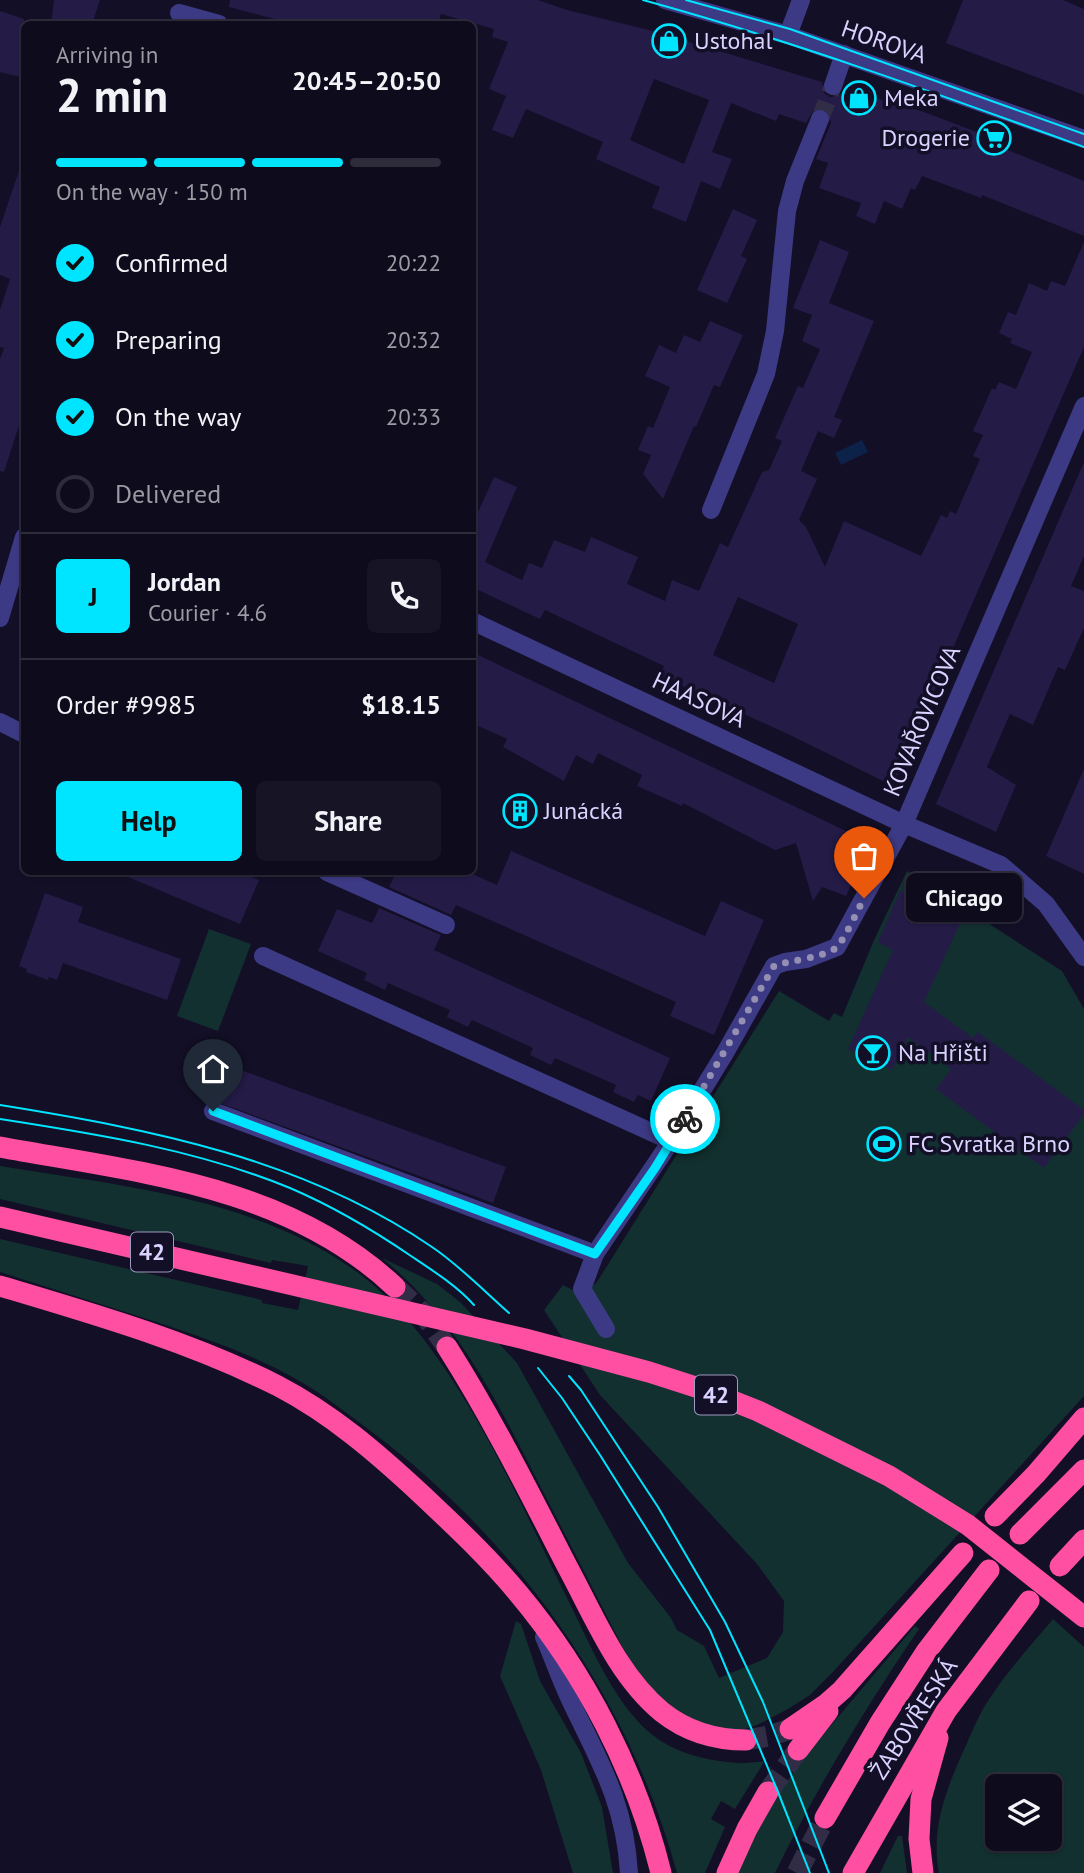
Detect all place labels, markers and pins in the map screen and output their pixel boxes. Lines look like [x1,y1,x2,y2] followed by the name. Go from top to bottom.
[650,22,688,60] shop icon: Ustohal
[694,25,773,56] place label: Ustohal
[840,79,878,117] shop icon: Meka
[884,82,939,113] place label: Meka
[975,119,1013,157] supermarket icon: Drogerie
[881,122,970,153] place label: Drogerie
[501,792,539,830] building icon: Junácká
[543,795,623,826] place label: Junácká
[834,826,894,898] pin
[906,874,1022,922] callout: Chicago
[854,1034,892,1072] bar icon: Na Hřišti
[898,1037,988,1068] place label: Na Hřišti
[183,1039,243,1111] pin
[865,1125,903,1163] sports icon: FC Svratka Brno
[908,1128,1070,1159] place label: FC Svratka Brno

